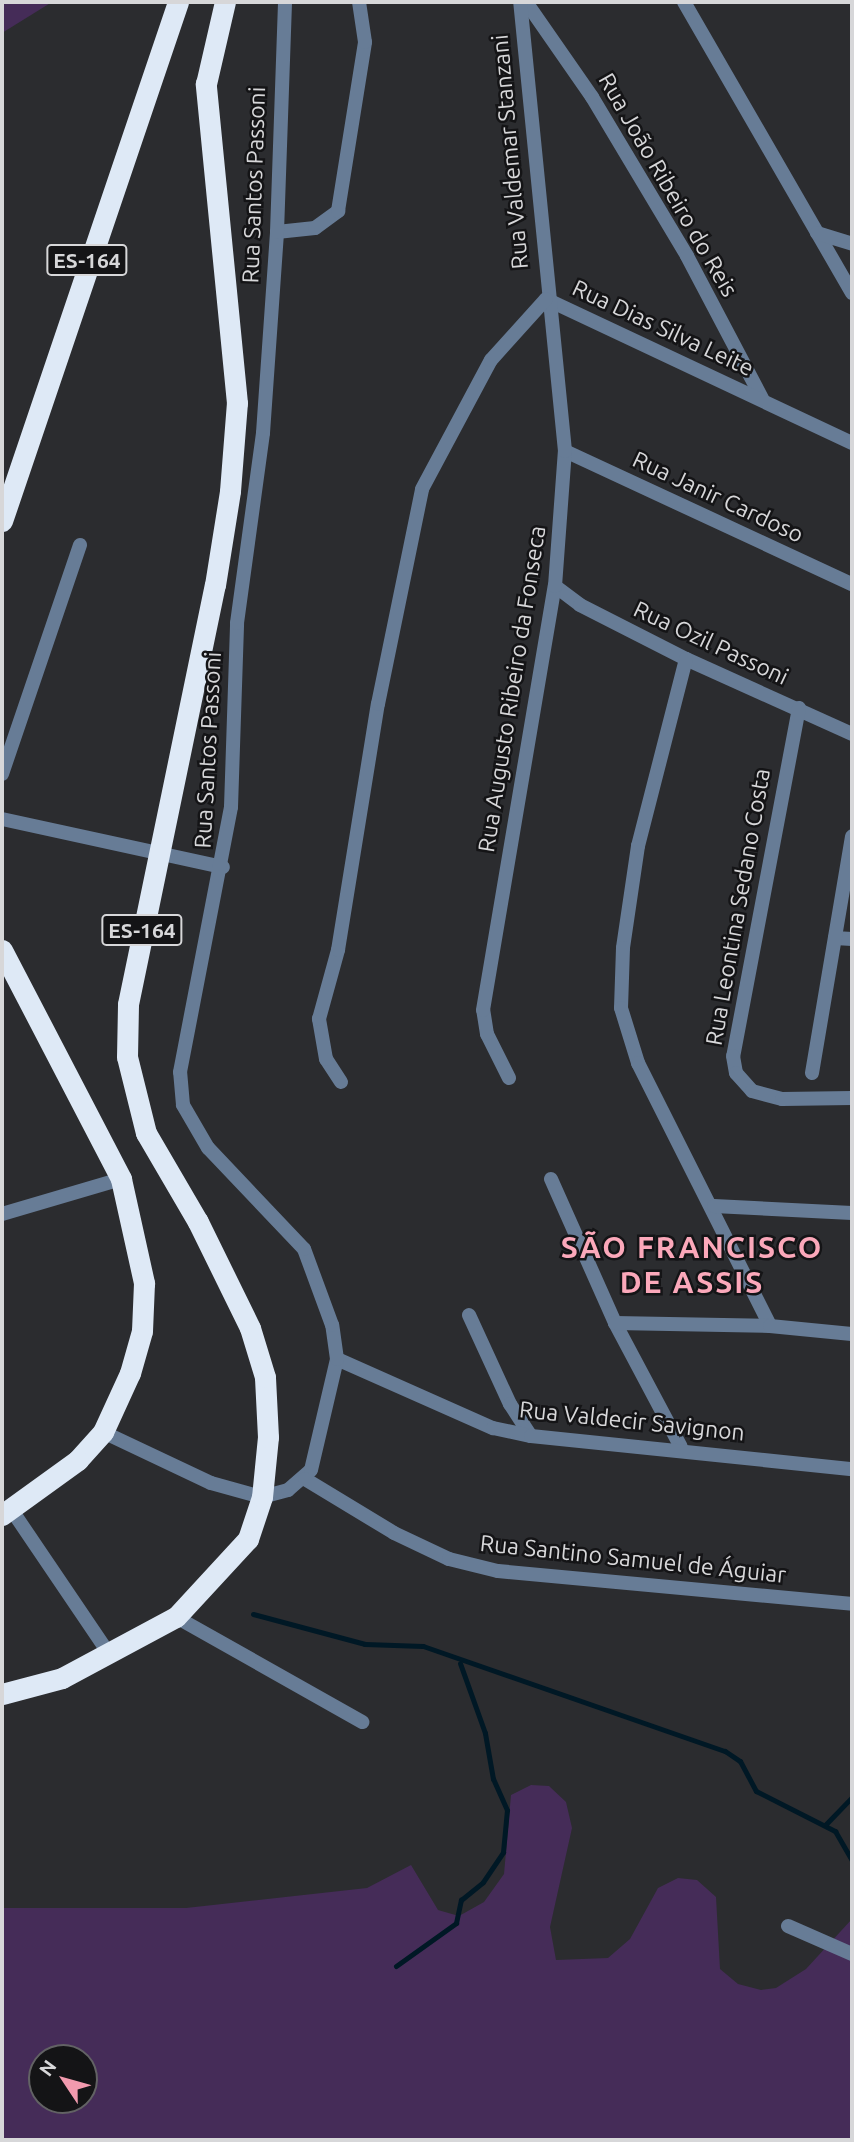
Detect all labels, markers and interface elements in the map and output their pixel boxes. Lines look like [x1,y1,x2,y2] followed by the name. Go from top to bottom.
[486,33,534,271] street label: Rua Valdemar Stanzani
[593,68,743,302] street label: Rua João Ribeiro do Reis
[237,86,271,284] street label: Rua Santos Passoni
[45,243,129,278] road number: ES-164
[568,274,758,382] street label: Rua Dias Silva Leite
[628,445,808,549] street label: Rua Janir Cardoso
[473,524,551,854] street label: Rua Augusto Ribeiro da Fonseca
[629,595,793,691] street label: Rua Ozil Passoni
[189,651,227,849] street label: Rua Santos Passoni
[700,766,776,1048] street label: Rua Leontina Sedano Costa
[100,912,184,948] road number: ES-164
[562,1229,822,1300] district label: SÃO FRANCISCO DE ASSIS
[518,1395,746,1447] street label: Rua Valdecir Savignon
[479,1529,787,1589] street label: Rua Santino Samuel de Águiar
[28,2044,98,2114] north arrow
[35,2056,61,2080] text: N

